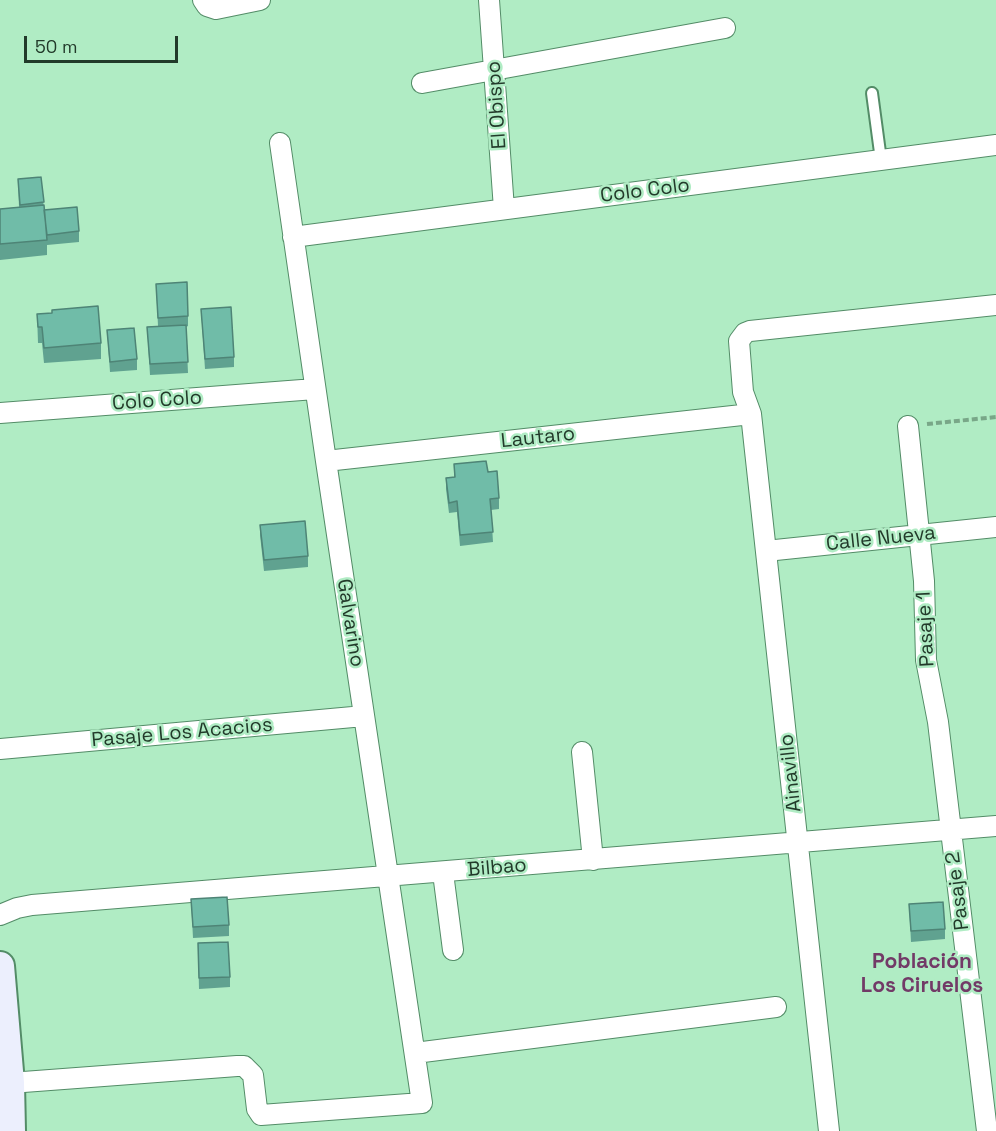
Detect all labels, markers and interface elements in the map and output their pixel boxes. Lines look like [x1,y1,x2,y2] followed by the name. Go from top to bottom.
[27,24,182,62] scale bar
[35,35,77,58] text: 50 m
[482,60,512,150] street label: El Obispo
[599,174,691,208] street label: Colo Colo
[111,386,203,416] street label: Colo Colo
[500,422,576,454] street label: Lautaro
[825,521,937,557] street label: Calle Nueva
[331,577,369,669] street label: Galvarino
[912,591,940,667] street label: Pasaje 1
[91,713,273,753] street label: Pasaje Los Acacios
[775,733,807,813] street label: Ainavillo
[941,850,975,932] street label: Pasaje 2
[466,853,528,883] street label: Bilbao
[861,949,983,999] district label: Población Los Ciruelos

